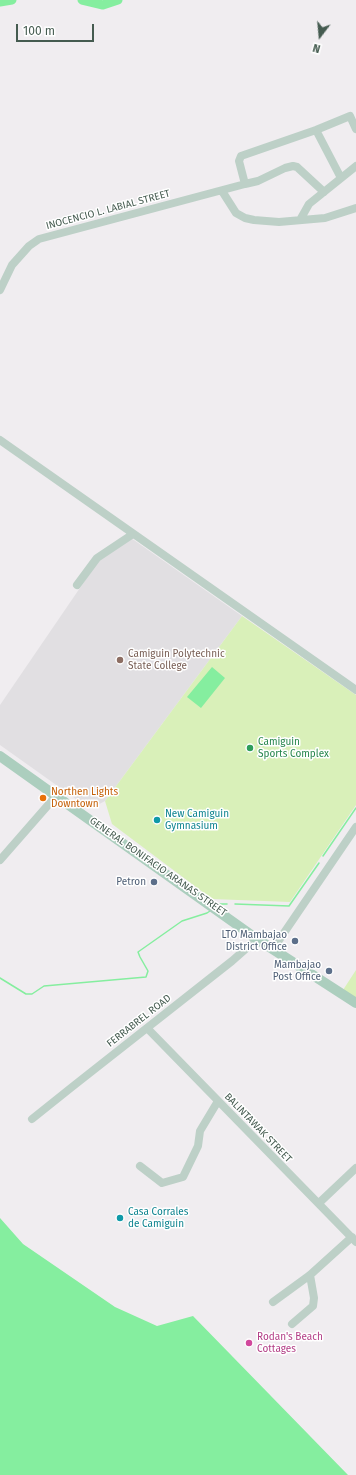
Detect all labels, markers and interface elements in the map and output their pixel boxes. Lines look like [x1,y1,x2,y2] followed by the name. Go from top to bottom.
[18,16,96,42] scale bar
[300,16,340,56] north arrow
[23,24,55,38] text: 100 m
[311,41,322,55] text: N
[45,188,171,232] street label: INOCENCIO L. LABIAL STREET
[128,648,225,672] place label: Camiguin Polytechnic State College
[115,655,125,665] marker: Camiguin Polytechnic State College
[258,736,329,760] place label: Camiguin Sports Complex
[245,743,255,753] marker: Camiguin Sports Complex
[51,786,118,810] place label: Northen Lights Downtown
[38,793,48,803] marker: Northen Lights Downtown
[165,808,229,832] place label: New Camiguin Gymnasium
[87,815,229,919] street label: GENERAL BONIFACIO ARANAS STREET
[152,815,162,825] marker: New Camiguin Gymnasium
[116,876,146,888] place label: Petron
[149,877,159,887] marker: Petron
[221,929,287,952] place label: LTO Mambajao District Office
[290,936,300,946] marker: LTO Mambajao District Office
[273,959,321,982] place label: Mambajao Post Office
[324,966,334,976] marker: Mambajao Post Office
[105,992,173,1050] street label: FERRABREL ROAD
[222,1091,294,1165] street label: BALINTAWAK STREET
[128,1206,188,1230] place label: Casa Corrales de Camiguin
[115,1213,125,1223] marker: Casa Corrales de Camiguin
[257,1331,323,1354] place label: Rodan's Beach Cottages
[244,1338,254,1348] marker: Rodan's Beach Cottages

